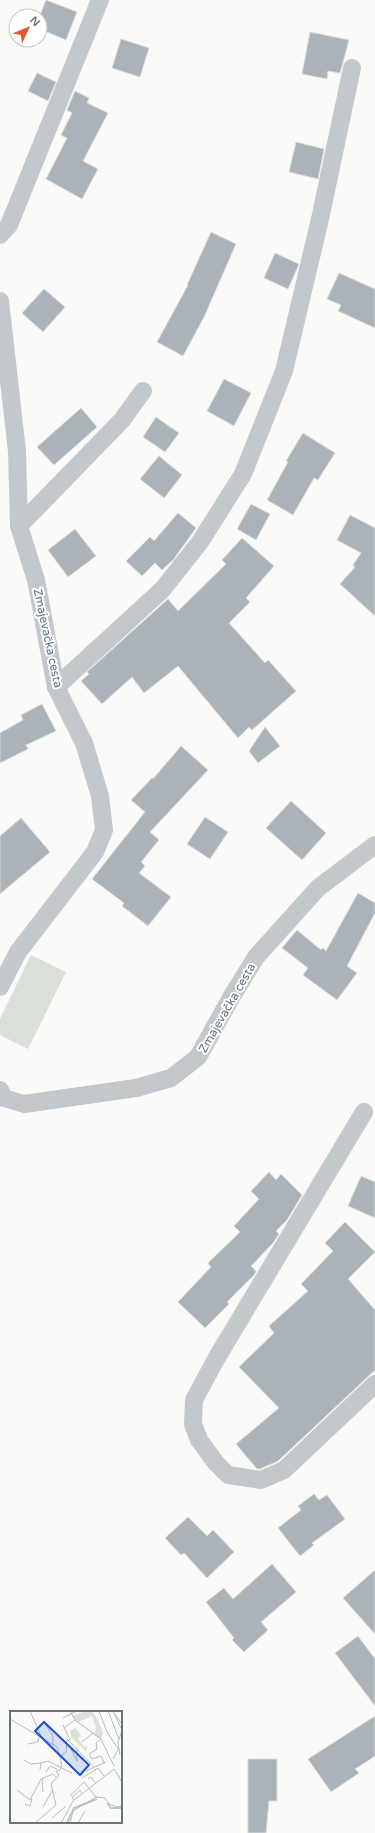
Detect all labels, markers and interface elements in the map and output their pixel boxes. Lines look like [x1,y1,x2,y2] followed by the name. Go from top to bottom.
[8,8,48,48] north arrow
[27,14,43,29] text: N
[31,587,65,689] street label: Zmajevačka cesta
[196,961,258,1055] street label: Zmajevačka cesta
[10,1711,122,1823] inset map

